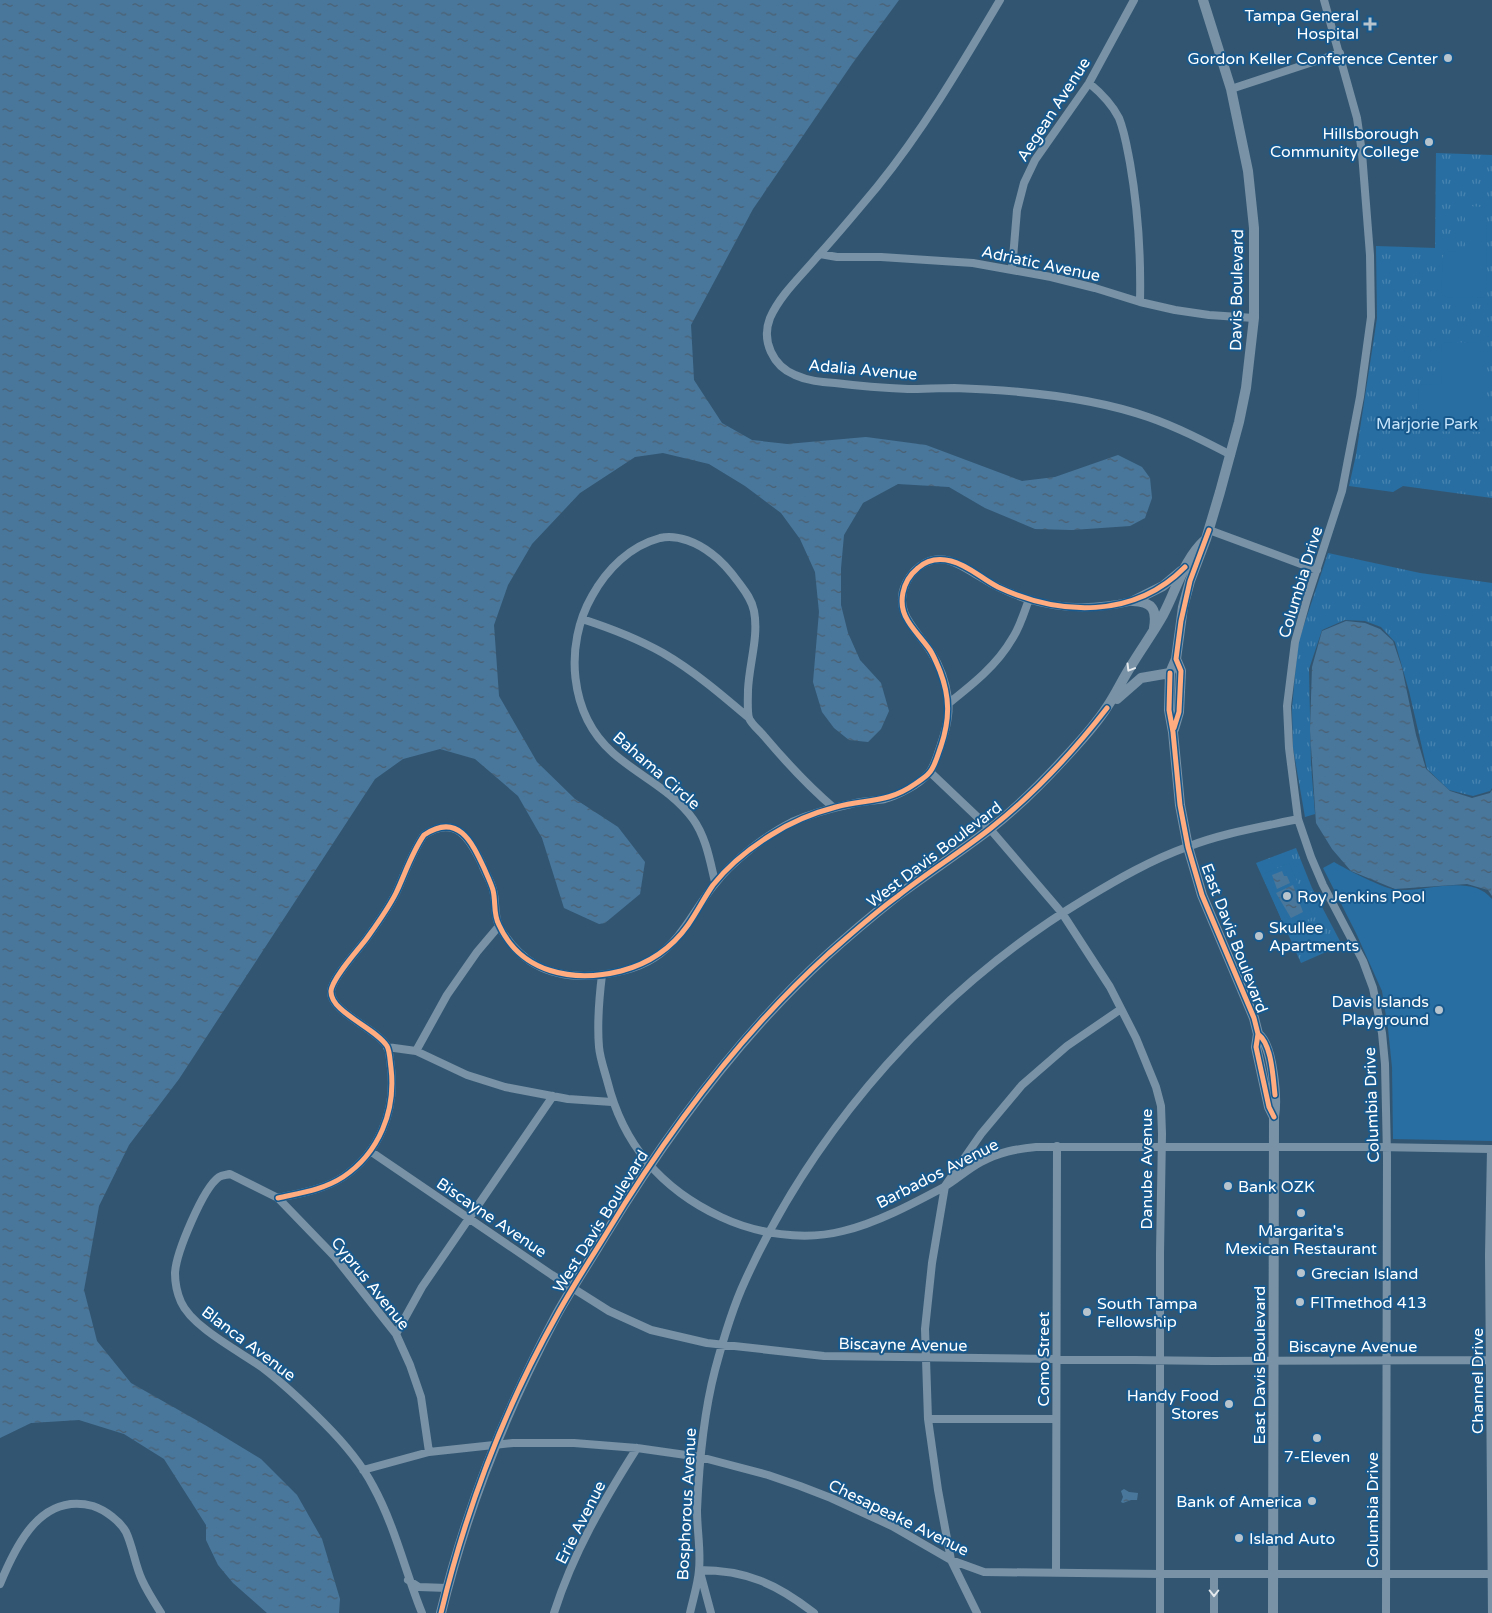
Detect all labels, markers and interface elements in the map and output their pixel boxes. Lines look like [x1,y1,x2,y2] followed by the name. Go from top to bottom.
[1245,6,1359,44] place label: Tampa General Hospital
[1363,17,1377,31] marker: Tampa General Hospital
[1188,49,1439,69] place label: Gordon Keller Conference Center
[1442,52,1454,64] marker: Gordon Keller Conference Center
[1013,54,1095,165] street label: Aegean Avenue
[1270,124,1419,162] place label: Hillsborough Community College
[1423,136,1435,148] marker: Hillsborough Community College
[1226,229,1248,351] street label: Davis Boulevard
[980,242,1102,286] street label: Adriatic Avenue
[808,355,918,385] street label: Adalia Avenue
[1376,414,1478,434] park label: Marjorie Park
[1274,524,1327,641] street label: Columbia Drive
[1126,663,1136,672] one-way arrow
[609,727,704,814] street label: Bahama Circle
[863,797,1006,912] street label: West Davis Boulevard
[1196,861,1272,1016] street label: East Davis Boulevard
[1297,887,1425,907] place label: Roy Jenkins Pool
[1281,890,1293,902] marker: Roy Jenkins Pool
[1269,918,1359,956] place label: Skullee Apartments
[1253,930,1265,942] marker: Skullee Apartments
[1331,992,1429,1030] place label: Davis Islands Playground
[1433,1004,1445,1016] marker: Davis Islands Playground
[1360,1047,1384,1163] street label: Columbia Drive
[1137,1109,1157,1229] street label: Danube Avenue
[873,1135,1002,1213] street label: Barbados Avenue
[549,1147,653,1296] street label: West Davis Boulevard
[432,1174,550,1262] street label: Biscayne Avenue
[1238,1177,1315,1197] place label: Bank OZK
[1222,1180,1234,1192] marker: Bank OZK
[1295,1207,1307,1219] marker: Margarita's Mexican Restaurant
[1225,1221,1377,1259] place label: Margarita's Mexican Restaurant
[327,1233,414,1334] street label: Cyprus Avenue
[1311,1264,1418,1284] place label: Grecian Island
[1295,1267,1307,1279] marker: Grecian Island
[1250,1286,1270,1444] street label: East Davis Boulevard
[1310,1293,1427,1313] place label: FITmethod 413
[1097,1294,1198,1332] place label: South Tampa Fellowship
[1294,1296,1306,1308] marker: FITmethod 413
[197,1302,299,1386] street label: Blanca Avenue
[1081,1306,1093,1318] marker: South Tampa Fellowship
[1034,1312,1054,1406] street label: Como Street
[1468,1328,1488,1434] street label: Channel Drive
[838,1334,968,1356] street label: Biscayne Avenue
[1289,1337,1417,1357] street label: Biscayne Avenue
[1127,1386,1219,1424] place label: Handy Food Stores
[1223,1398,1235,1410] marker: Handy Food Stores
[673,1427,701,1581] street label: Bosphorous Avenue
[1311,1432,1323,1444] marker: 7-Eleven
[1284,1447,1350,1467] place label: 7-Eleven
[1363,1452,1383,1568] street label: Columbia Drive
[825,1475,972,1561] street label: Chesapeake Avenue
[551,1478,610,1567] street label: Erie Avenue
[1176,1492,1302,1512] place label: Bank of America
[1306,1495,1318,1507] marker: Bank of America
[1249,1529,1335,1549] place label: Island Auto
[1233,1532,1245,1544] marker: Island Auto
[1209,1590,1219,1598] one-way arrow

